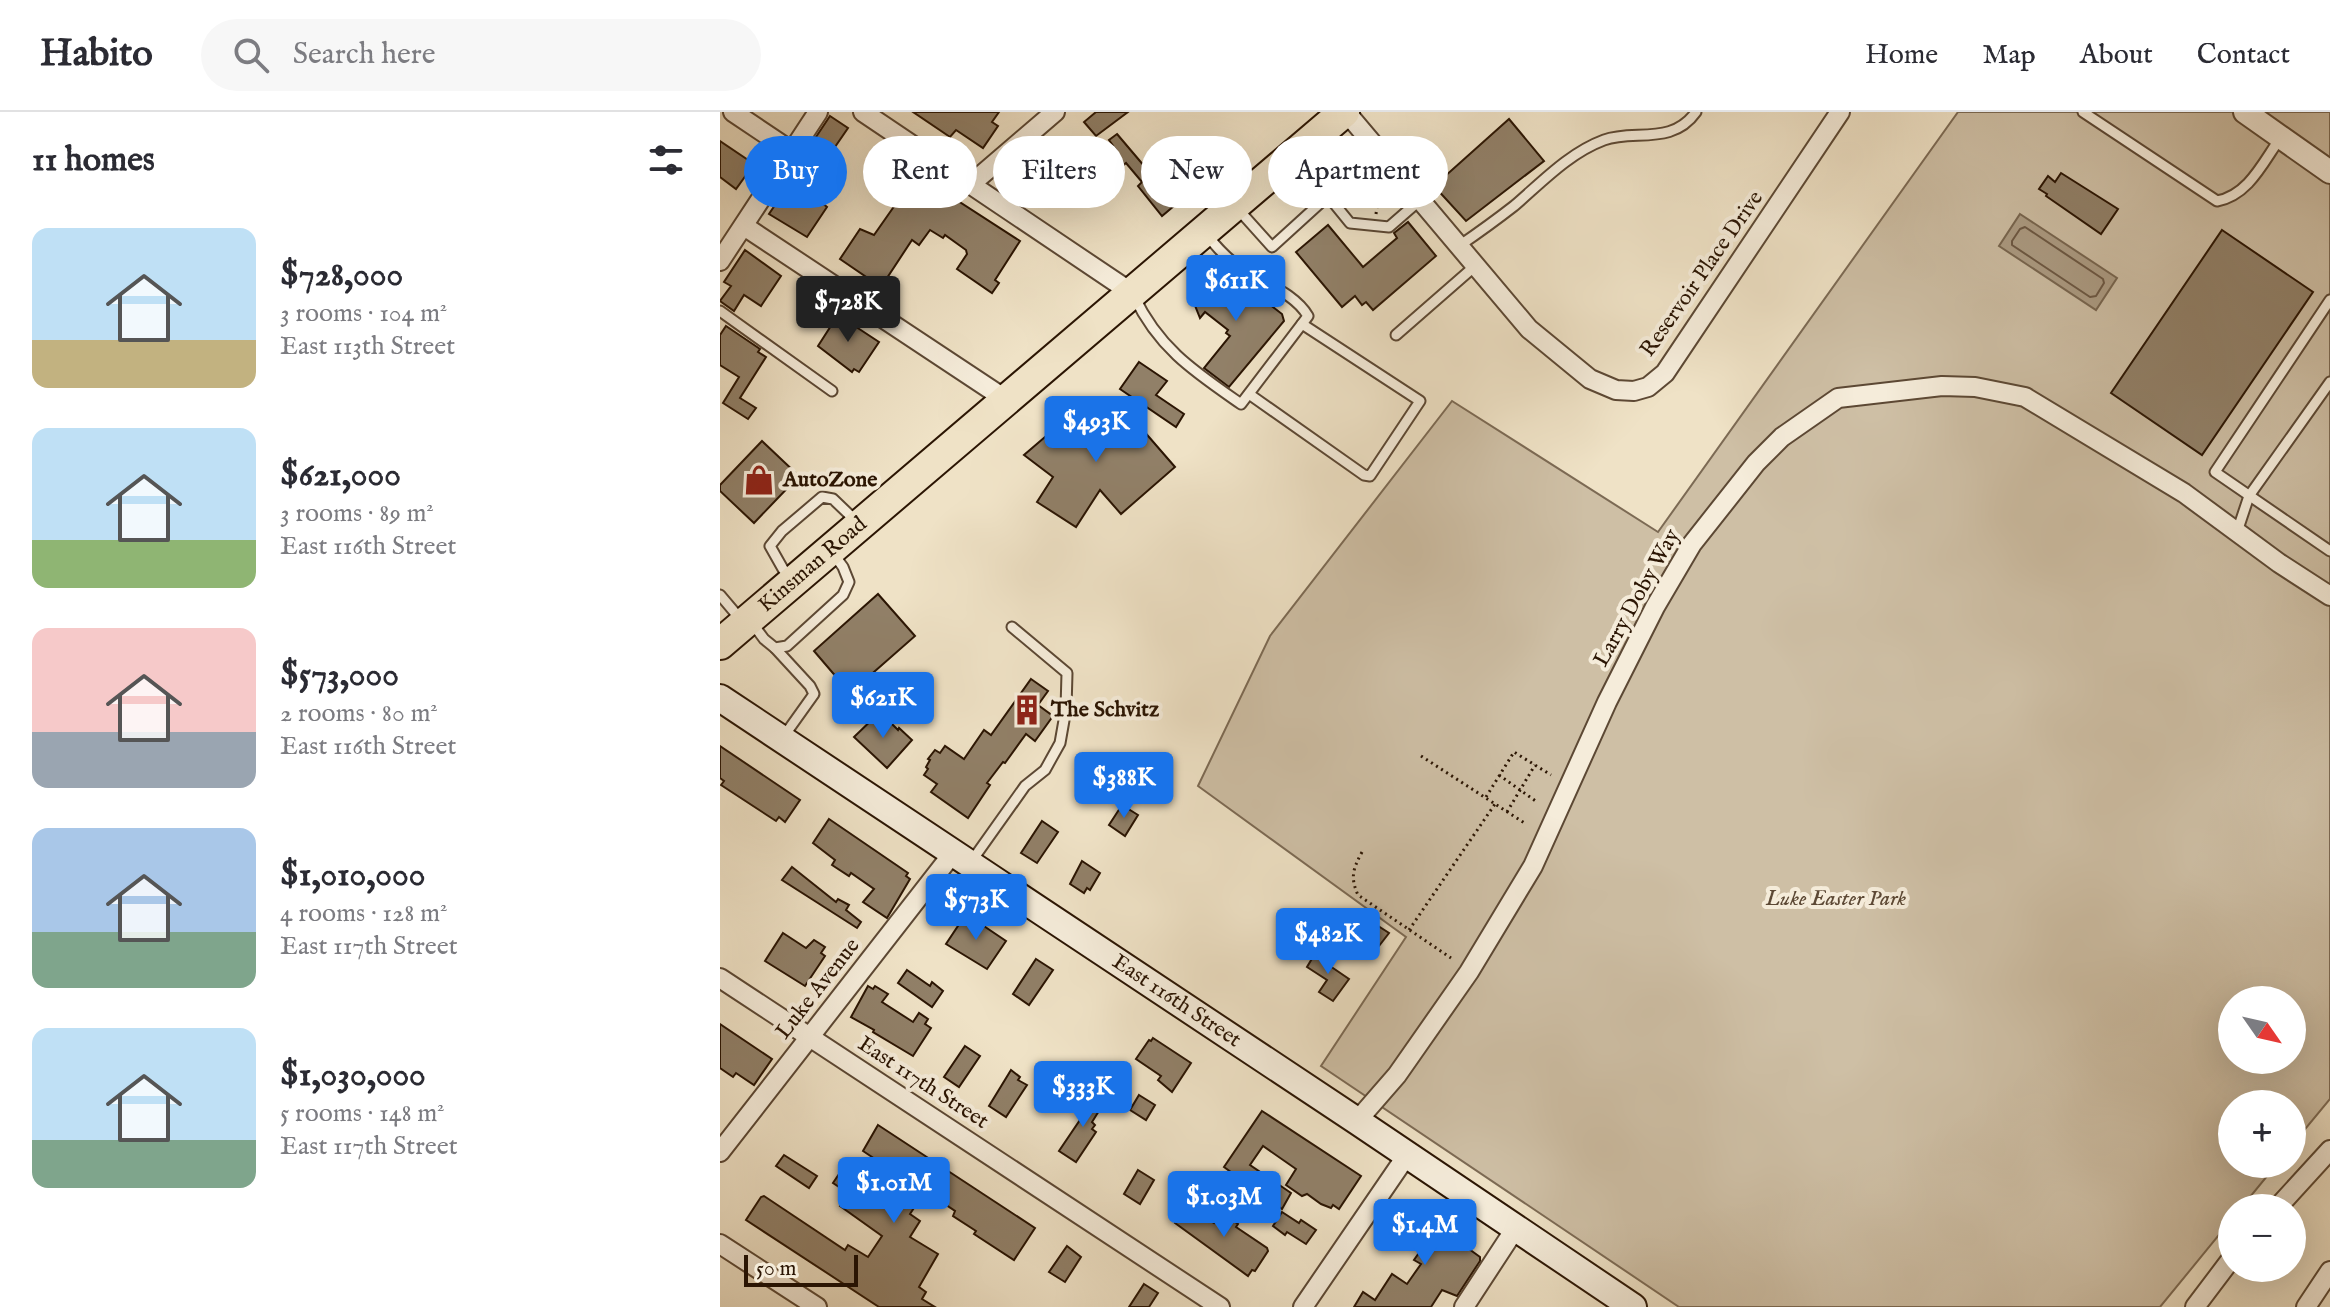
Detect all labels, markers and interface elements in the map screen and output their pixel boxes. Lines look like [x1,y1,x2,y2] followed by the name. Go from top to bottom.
[201,19,761,91] search box
[40,31,153,79] text: Habito
[229,33,273,77] icon: search
[293,36,436,74] text: Search here
[1865,38,1938,73] text: Home
[1982,38,2036,73] text: Map
[2080,38,2153,73] text: About
[2197,38,2290,73] text: Contact
[744,136,847,208] chip: Buy
[863,136,977,208] chip: Rent
[993,136,1125,208] chip: Filters
[1141,136,1252,208] chip: New
[1268,136,1448,208] chip: Apartment
[644,138,688,182] icon: filters
[32,139,155,182] text: 11 homes
[1634,185,1770,363] street label: Reservoir Place Drive
[280,254,403,297] text: $728,000
[1180,255,1292,323] pin: $611K
[96,260,192,356] icon: home
[1204,264,1268,297] text: $611K
[792,276,904,344] pin: $728K
[814,285,882,318] text: $728K
[280,297,447,330] text: 3 rooms · 104 m²
[280,330,455,363] text: East 113th Street
[1040,396,1152,464] pin: $493K
[1062,405,1130,438] text: $493K
[280,454,401,497] text: $621,000
[96,460,192,556] icon: home
[742,463,776,497] shop icon: AutoZone
[782,466,877,494] place label: AutoZone
[280,497,434,530] text: 3 rooms · 89 m²
[753,511,873,619] street label: Kinsman Road
[1588,524,1687,672] street label: Larry Doby Way
[280,530,456,563] text: East 116th Street
[280,654,399,697] text: $573,000
[96,660,192,756] icon: home
[827,672,939,740] pin: $621K
[850,681,916,714] text: $621K
[1010,693,1044,727] building icon: The Schvitz
[1050,696,1160,724] place label: The Schvitz
[280,697,438,730] text: 2 rooms · 80 m²
[280,730,456,763] text: East 116th Street
[1068,752,1180,820] pin: $388K
[1092,761,1156,794] text: $388K
[280,854,425,897] text: $1,010,000
[96,860,192,956] icon: home
[920,874,1032,942] pin: $573K
[944,883,1008,916] text: $573K
[1765,885,1906,913] park label: Luke Easter Park
[280,897,447,930] text: 4 rooms · 128 m²
[1272,908,1384,976] pin: $482K
[1294,917,1362,950] text: $482K
[280,930,458,963] text: East 117th Street
[770,933,866,1045] street label: Luke Avenue
[1107,948,1247,1054] street label: East 116th Street
[2218,986,2306,1074] north arrow
[2218,986,2306,1282] map controls
[852,1030,994,1136] street label: East 117th Street
[280,1054,426,1097] text: $1,030,000
[96,1060,192,1156] icon: home
[1027,1061,1139,1129] pin: $333K
[1052,1070,1114,1103] text: $333K
[2218,1090,2306,1178] button: +
[280,1097,445,1130] text: 5 rooms · 148 m²
[280,1130,458,1163] text: East 117th Street
[829,1157,959,1225] pin: $1.01M
[856,1166,932,1199] text: $1.01M
[1159,1171,1289,1239] pin: $1.03M
[1186,1180,1262,1213] text: $1.03M
[2218,1194,2306,1282] button: −
[1369,1199,1481,1267] pin: $1.4M
[1391,1208,1459,1241] text: $1.4M
[744,1251,858,1287] scale bar
[756,1255,797,1283] text: 50 m

